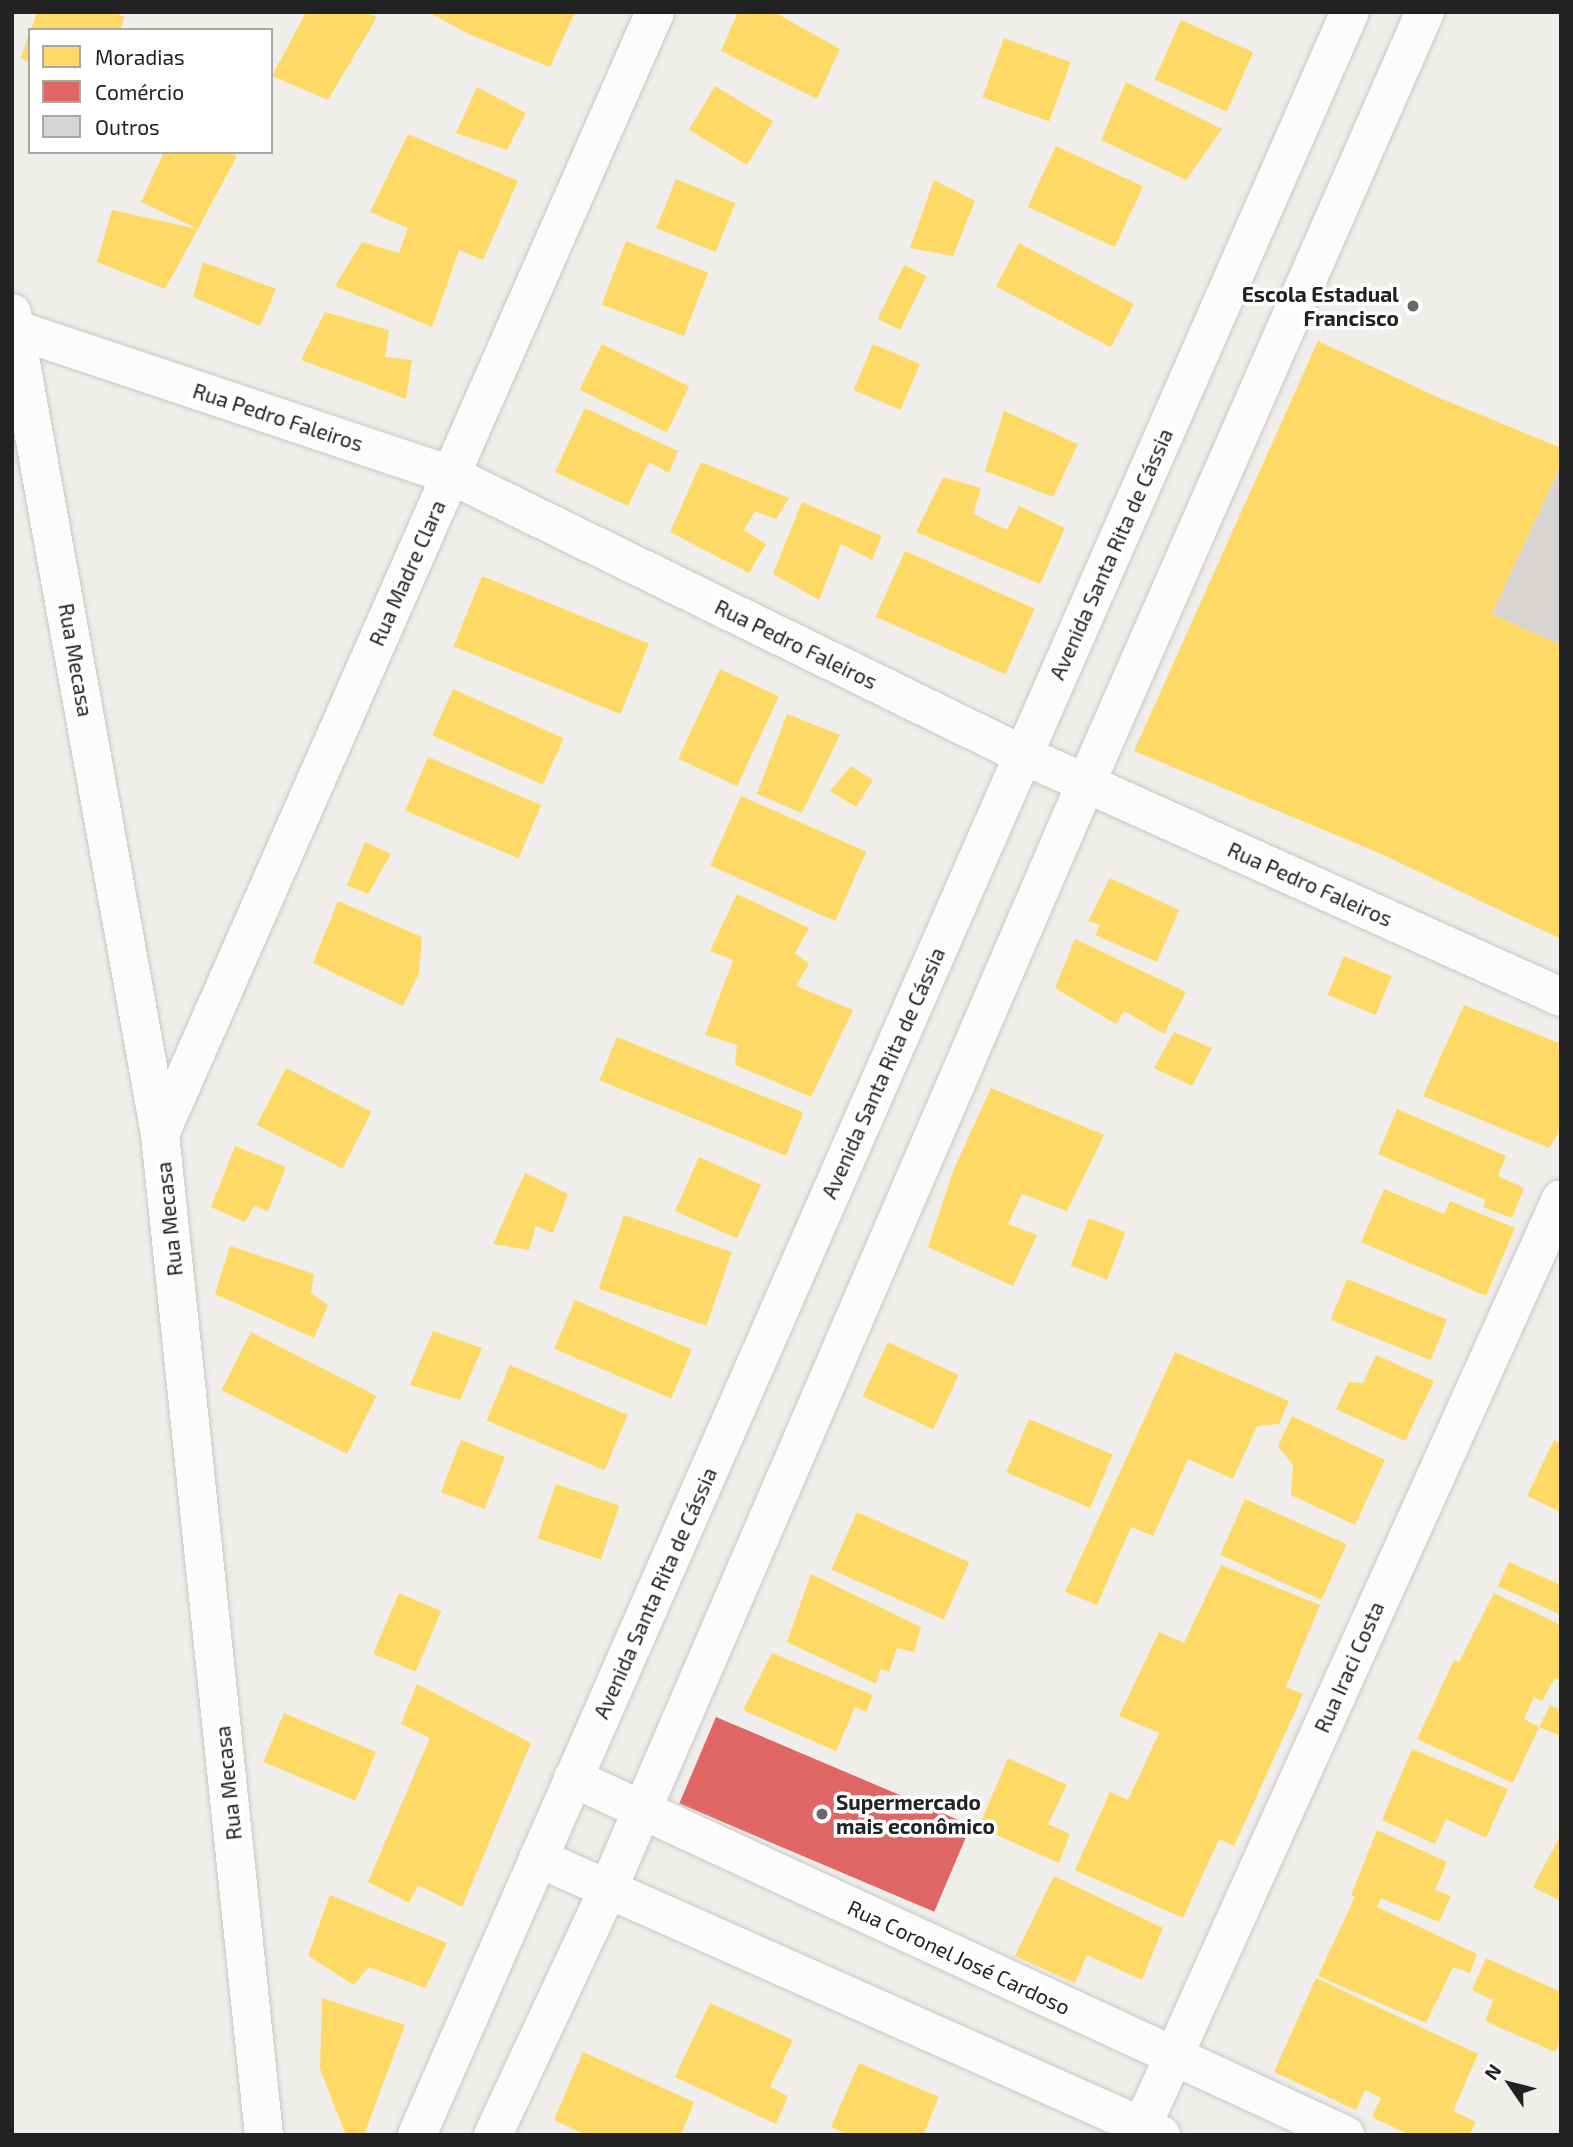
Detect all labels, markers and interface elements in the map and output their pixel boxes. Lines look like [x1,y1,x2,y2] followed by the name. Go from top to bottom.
[28,28,273,154] legend
[95,44,185,69] text: Moradias
[95,79,184,104] text: Comércio
[95,114,160,139] text: Outros
[1242,281,1399,331] place label: Escola Estadual Francisco
[1405,298,1421,314] marker: Escola Estadual Francisco
[190,378,366,456] street label: Rua Pedro Faleiros
[1044,425,1178,683] street label: Avenida Santa Rita de Cássia
[364,496,450,650] street label: Rua Madre Clara
[711,594,881,694] street label: Rua Pedro Faleiros
[54,601,98,719] street label: Rua Mecasa
[1224,836,1396,932] street label: Rua Pedro Faleiros
[816,944,950,1202] street label: Avenida Santa Rita de Cássia
[150,1161,188,1277] street label: Rua Mecasa
[588,1464,722,1722] street label: Avenida Santa Rita de Cássia
[1309,1598,1389,1736] street label: Rua Iraci Costa
[209,1725,247,1841] street label: Rua Mecasa
[836,1789,995,1839] place label: Supermercado mais econômico
[814,1806,830,1822] marker: Supermercado mais econômico
[843,1894,1075,2020] street label: Rua Coronel José Cardoso
[1475,2049,1545,2119] north arrow
[1479,2059,1506,2084] text: N

